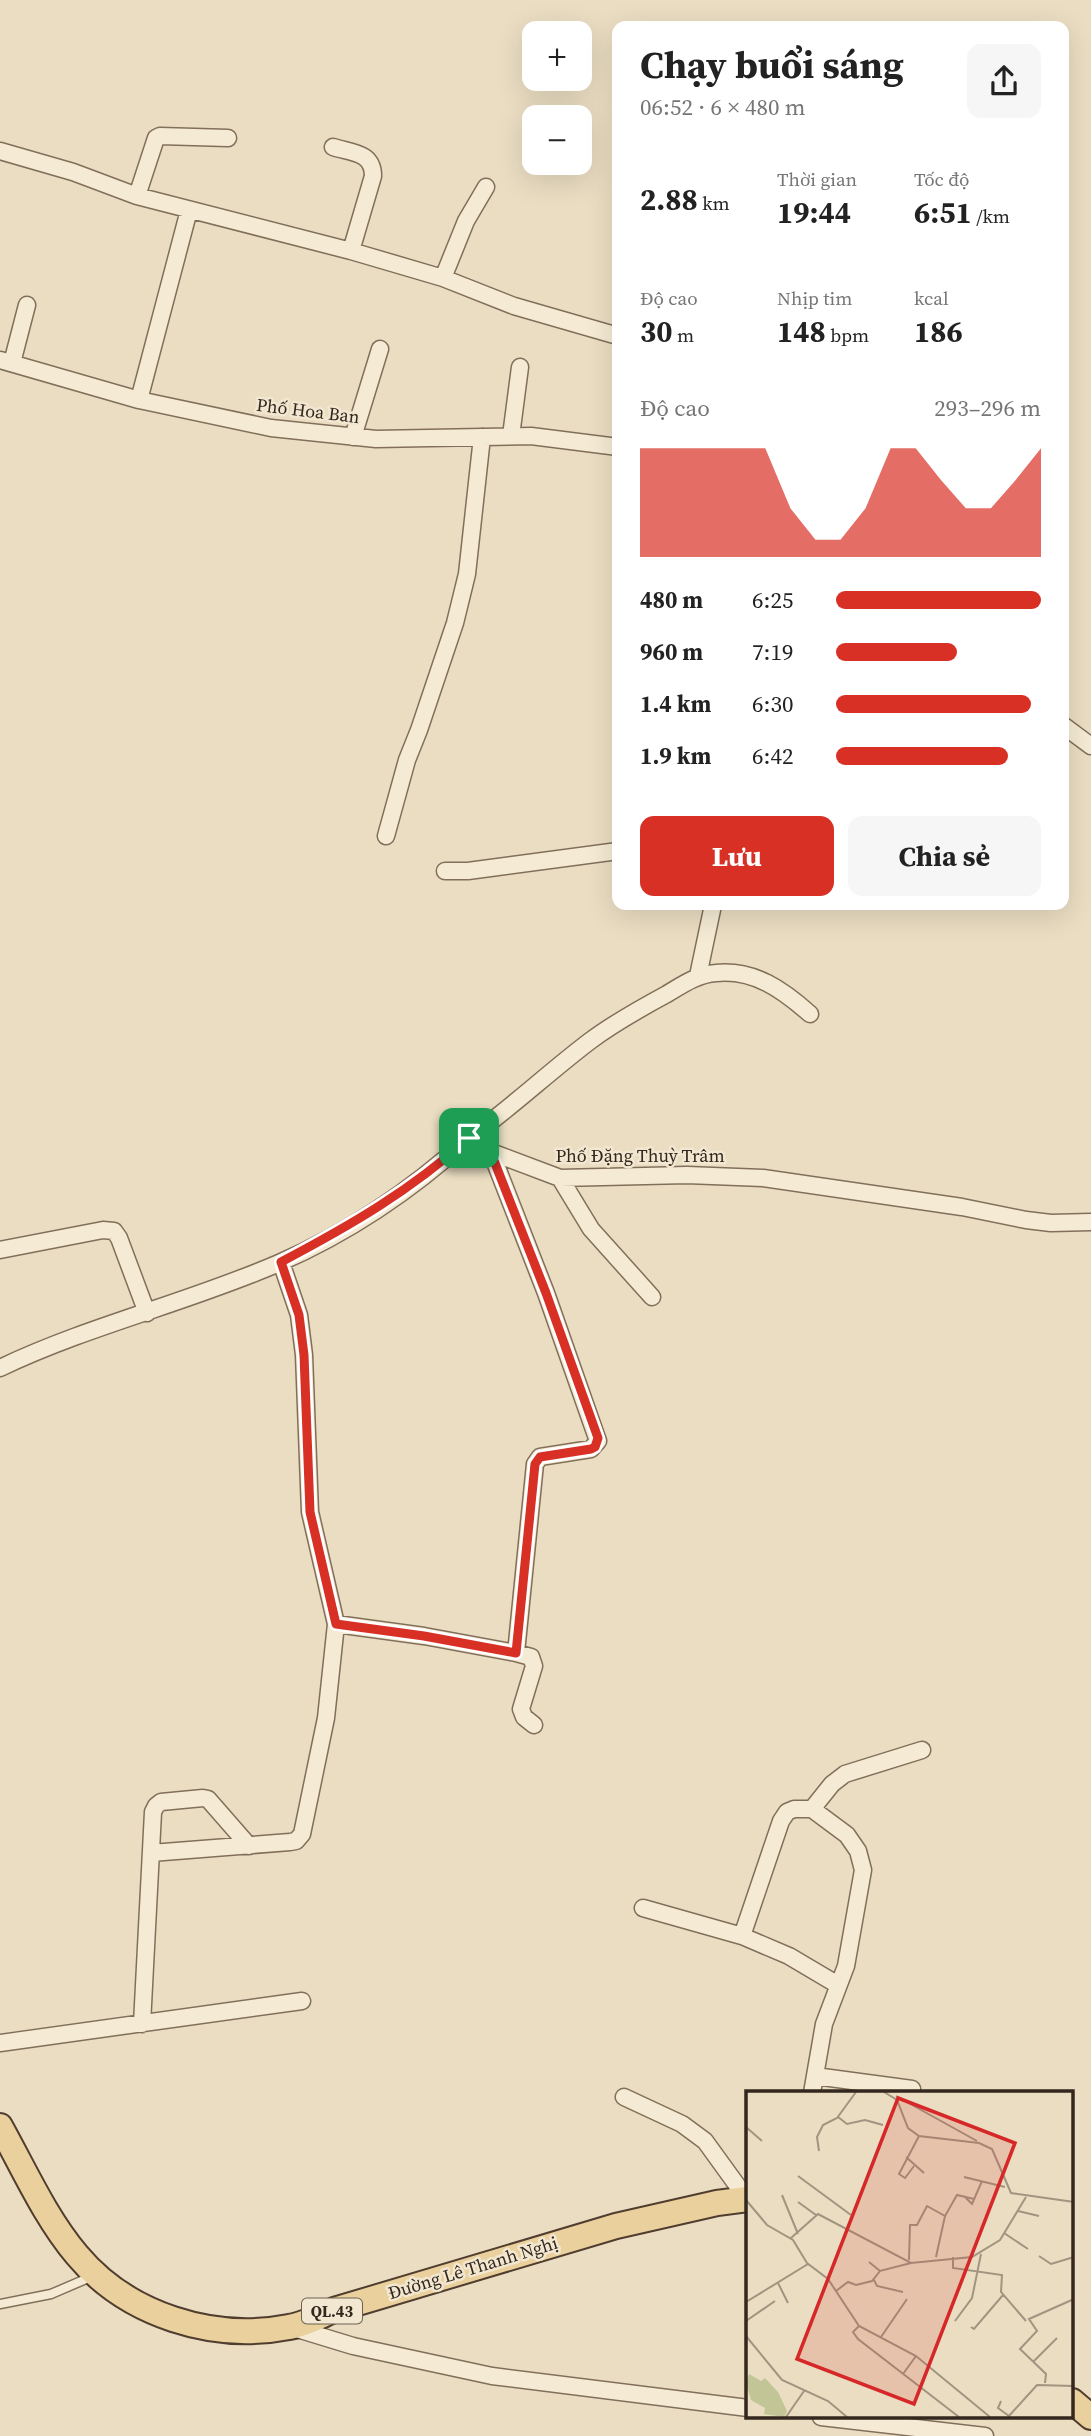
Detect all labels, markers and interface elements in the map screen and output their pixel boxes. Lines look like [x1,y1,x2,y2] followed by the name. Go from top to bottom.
[522,21,592,175] map controls
[522,21,592,91] button: +
[640,39,904,91] text: Chạy buổi sáng
[967,44,1041,118] button: share
[640,91,806,123] text: 06:52 · 6 × 480 m
[522,105,592,175] button: −
[777,166,857,192] text: Thời gian
[914,166,969,192] text: Tốc độ
[640,179,698,220] text: 2.88
[698,190,730,216] text: km
[777,192,851,233] text: 19:44
[914,192,972,233] text: 6:51
[972,203,1010,229] text: /km
[640,285,698,311] text: Độ cao
[777,285,852,311] text: Nhịp tim
[914,285,949,311] text: kcal
[640,311,673,352] text: 30
[777,311,826,352] text: 148
[914,311,963,352] text: 186
[673,322,694,348] text: m
[826,322,869,348] text: bpm
[255,392,361,429] street label: Phố Hoa Ban
[640,392,710,424] text: Độ cao
[934,392,1041,424] text: 293–296 m
[640,584,703,616] text: 480 m
[752,584,793,616] text: 6:25
[640,636,703,668] text: 960 m
[752,636,793,668] text: 7:19
[640,688,711,720] text: 1.4 km
[752,688,793,720] text: 6:30
[640,740,711,772] text: 1.9 km
[752,740,793,772] text: 6:42
[640,816,834,896] button: Lưu
[848,816,1041,896] button: Chia sẻ
[439,1108,499,1168] pin
[450,1119,488,1157] icon: arrive
[555,1143,725,1168] street label: Phố Đặng Thuỳ Trâm
[746,2091,1074,2418] inset map
[385,2230,561,2305] street label: Đường Lê Thanh Nghị
[302,2298,362,2324] road number: QL.43

